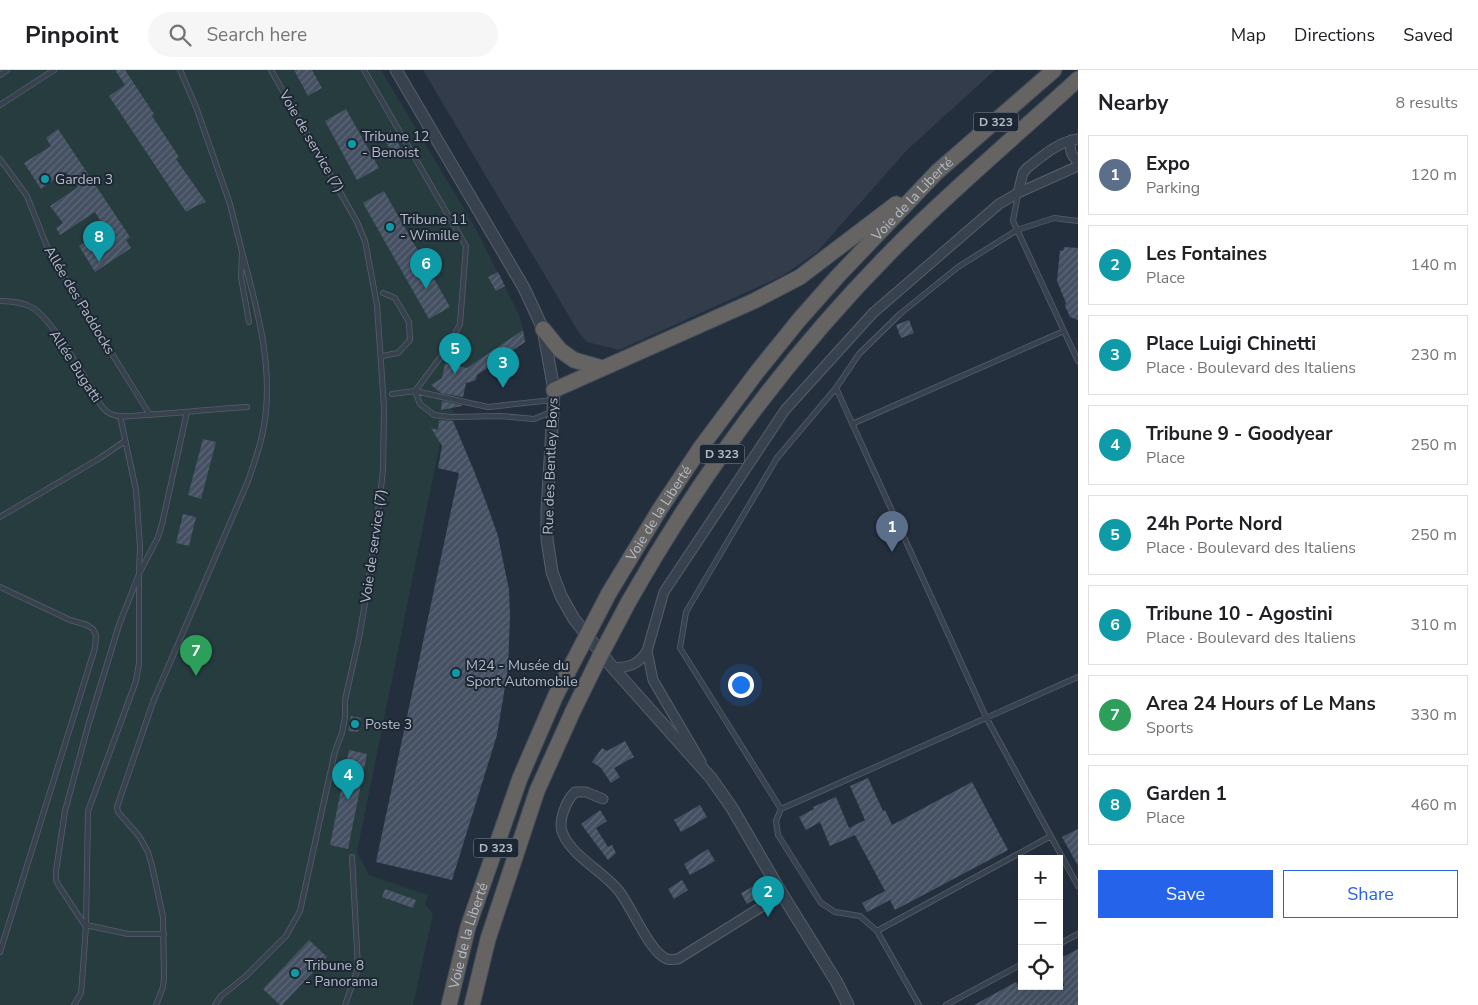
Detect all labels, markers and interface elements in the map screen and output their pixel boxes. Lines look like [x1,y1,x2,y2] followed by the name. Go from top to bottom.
[148,12,498,57] search box
[25,19,118,51] text: Pinpoint
[166,21,194,49] icon: search
[206,22,307,48] text: Search here
[1231,23,1266,47] text: Map
[1294,23,1375,47] text: Directions
[1403,23,1453,47] text: Saved
[274,86,349,196] street label: Voie de service (7)
[1098,89,1168,117] text: Nearby
[1396,92,1458,114] text: 8 results
[974,112,1018,132] road number: D 323
[362,127,429,162] place label: Tribune 12 - Benoist
[346,138,358,150] marker: Tribune 12 - Benoist
[1146,151,1190,177] text: Expo
[867,153,957,246] street label: Voie de la Liberté
[1110,164,1120,186] text: 1
[1410,164,1457,186] text: 120 m
[55,170,113,189] place label: Garden 3
[39,173,51,185] marker: Garden 3
[1146,177,1200,199] text: Parking
[400,210,467,245] place label: Tribune 11 - Wimille
[83,221,115,262] pin: 8
[384,221,396,233] marker: Tribune 11 - Wimille
[1146,241,1267,267] text: Les Fontaines
[40,243,120,358] street label: Allée des Paddocks
[410,248,442,289] pin: 6
[1110,254,1120,276] text: 2
[1410,254,1457,276] text: 140 m
[1146,267,1185,289] text: Place
[45,326,106,406] street label: Allée Bugatti
[1146,331,1316,357] text: Place Luigi Chinetti
[439,333,471,374] pin: 5
[1110,344,1120,366] text: 3
[1410,344,1457,366] text: 230 m
[487,347,519,388] pin: 3
[1146,357,1356,379] text: Place · Boulevard des Italiens
[539,397,562,535] street label: Rue des Bentley Boys
[1146,421,1333,447] text: Tribune 9 - Goodyear
[1110,434,1120,456] text: 4
[1410,434,1457,456] text: 250 m
[700,444,744,464] road number: D 323
[1146,447,1185,469] text: Place
[621,462,696,566] street label: Voie de la Liberté
[356,488,391,605] street label: Voie de service (7)
[876,511,908,552] pin: 1
[1146,511,1282,537] text: 24h Porte Nord
[1110,524,1120,546] text: 5
[1410,524,1457,546] text: 250 m
[1146,537,1356,559] text: Place · Boulevard des Italiens
[1146,601,1333,627] text: Tribune 10 - Agostini
[1110,614,1120,636] text: 6
[1410,614,1457,636] text: 310 m
[1146,627,1356,649] text: Place · Boulevard des Italiens
[180,635,212,676] pin: 7
[466,656,578,691] place label: M24 - Musée du Sport Automobile
[450,667,462,679] marker: M24 - Musée du Sport Automobile
[728,672,754,698] your location
[1146,691,1376,717] text: Area 24 Hours of Le Mans
[1110,704,1120,726] text: 7
[1410,704,1457,726] text: 330 m
[365,715,412,734] place label: Poste 3
[1146,717,1194,739] text: Sports
[349,718,361,730] marker: Poste 3
[332,759,364,800] pin: 4
[1146,781,1227,807] text: Garden 1
[1110,794,1120,816] text: 8
[1410,794,1457,816] text: 460 m
[1146,807,1185,829] text: Place
[474,838,518,858] road number: D 323
[1018,855,1063,990] map controls
[1018,855,1063,900] button: +
[1098,870,1273,918] button: Save
[1283,870,1458,918] button: Share
[752,876,784,917] pin: 2
[444,880,493,992] street label: Voie de la Liberté
[1018,900,1063,945] button: −
[1018,945,1063,990] button: locate
[305,956,378,991] place label: Tribune 8 - Panorama
[289,967,301,979] marker: Tribune 8 - Panorama

